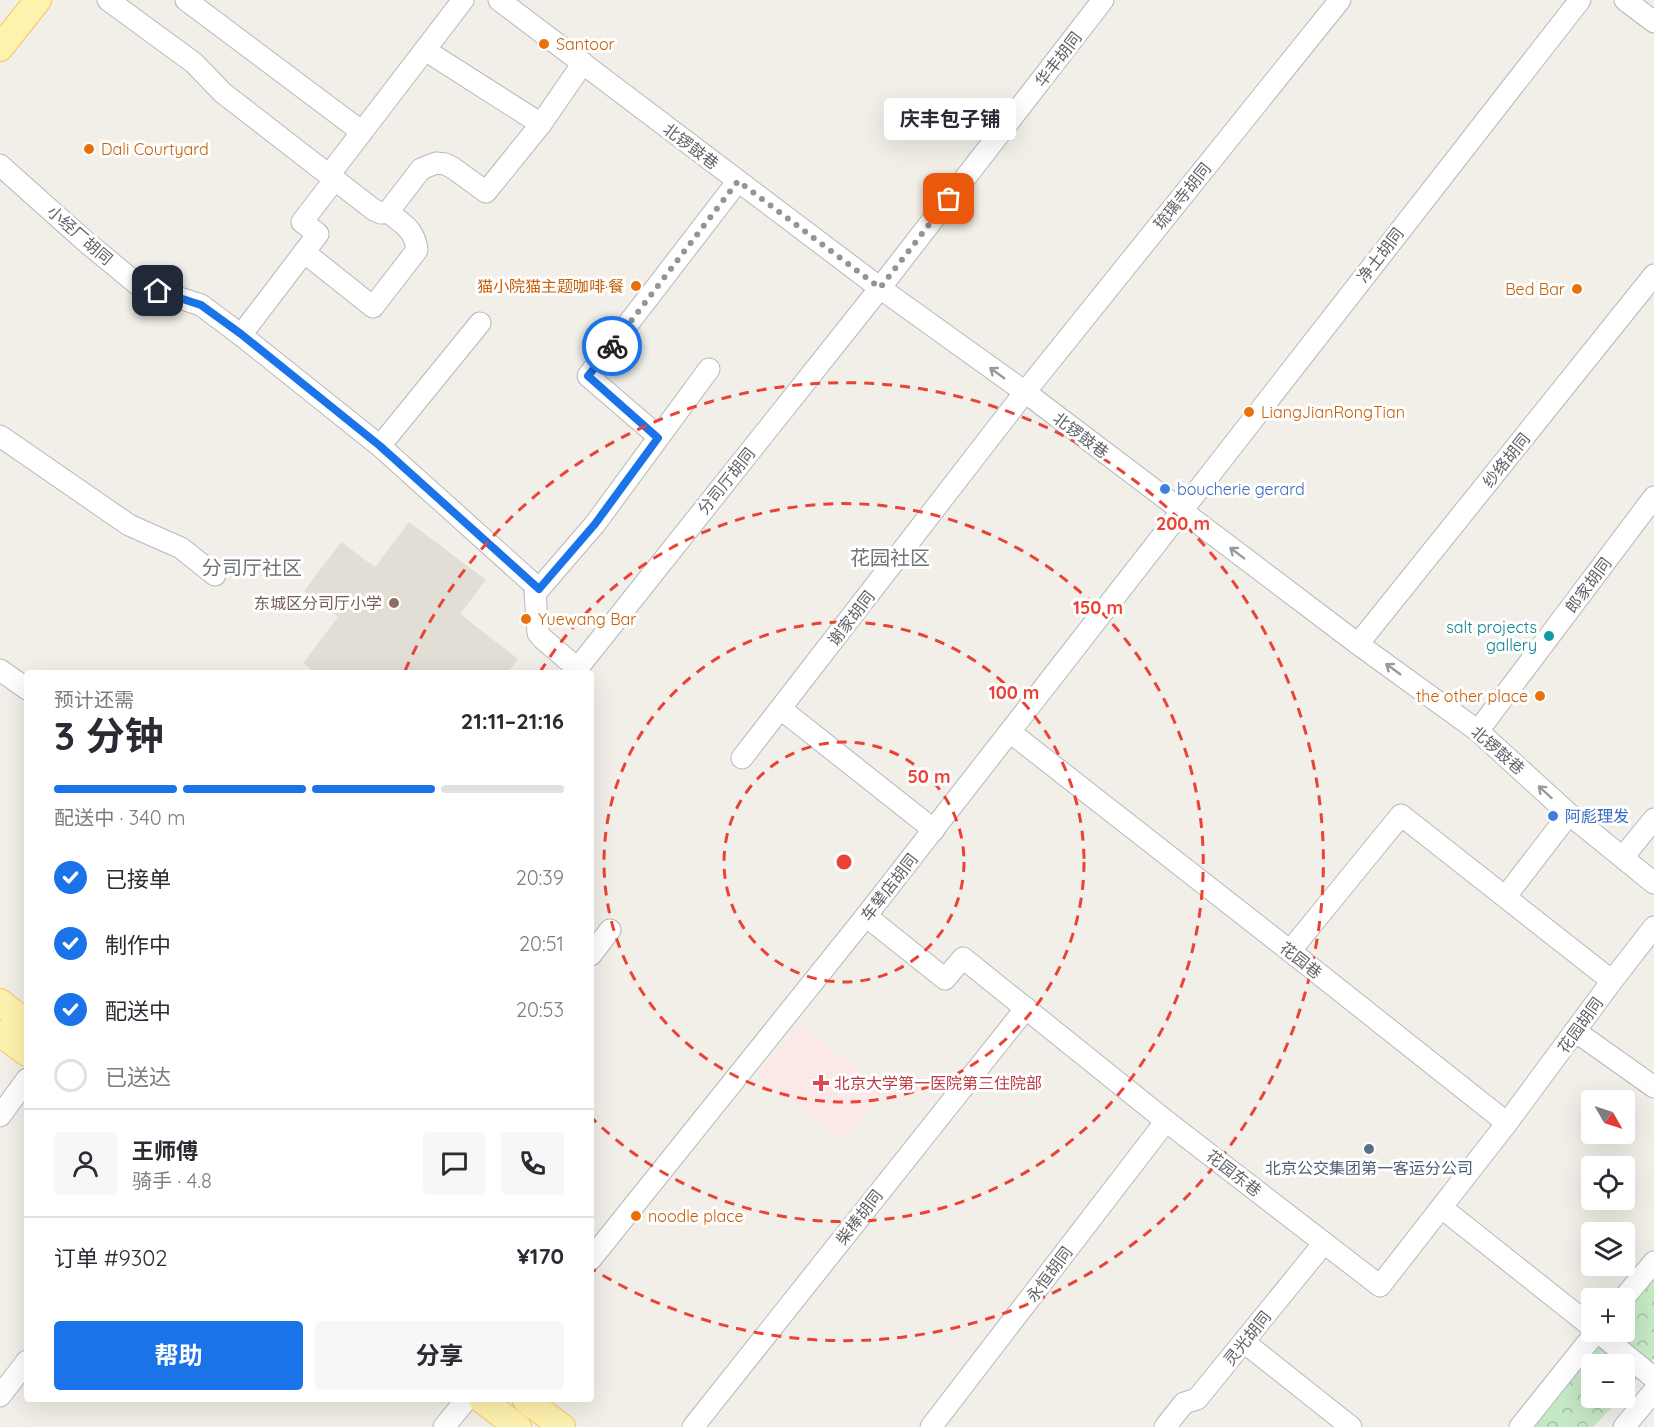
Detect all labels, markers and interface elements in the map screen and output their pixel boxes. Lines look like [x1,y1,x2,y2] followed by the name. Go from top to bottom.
[1030,28,1086,90] street label: 华丰胡同
[556,34,615,54] place label: Santoor
[537,37,551,51] marker: Santoor
[883,97,1015,139] callout: 庆丰包子铺
[900,106,1000,131] text: 庆丰包子铺
[659,119,723,173] street label: 北锣鼓巷
[101,139,209,159] place label: Dali Courtyard
[82,142,96,156] marker: Dali Courtyard
[1149,159,1215,233] street label: 琉璃寺胡同
[923,173,974,224] pin
[932,182,965,215] icon: bag
[43,201,117,269] street label: 小经厂胡同
[1352,224,1408,286] street label: 净土胡同
[132,265,183,316] pin
[141,274,174,307] icon: home
[477,276,624,296] place label: 猫小院猫主题咖啡·餐
[629,279,643,293] marker: 猫小院猫主题咖啡·餐
[1505,279,1565,299] place label: Bed Bar
[1570,282,1584,296] marker: Bed Bar
[582,316,642,376] courier
[596,330,629,363] icon: bike
[990,367,1006,379] one-way arrow
[1261,402,1405,422] place label: LiangJianRongTian
[1242,405,1256,419] marker: LiangJianRongTian
[1049,408,1113,462] street label: 北锣鼓巷
[1478,429,1534,491] street label: 纱络胡同
[693,444,759,518] street label: 分司厅胡同
[1177,479,1305,499] place label: boucherie gerard
[1158,482,1172,496] marker: boucherie gerard
[1156,512,1210,535] text: 200 m
[850,545,930,570] district label: 花园社区
[1229,547,1245,559] one-way arrow
[1561,553,1615,617] street label: 郎家胡同
[202,555,302,580] district label: 分司厅社区
[823,587,879,649] street label: 谢家胡同
[254,593,382,613] place label: 东城区分司厅小学
[387,596,401,610] marker: 东城区分司厅小学
[1073,596,1123,619] text: 150 m
[538,609,636,629] place label: Yuewang Bar
[519,612,533,626] marker: Yuewang Bar
[1446,617,1537,655] place label: salt projects gallery
[1542,629,1556,643] marker: salt projects gallery
[1386,663,1402,676] one-way arrow
[989,681,1039,704] text: 100 m
[1416,686,1528,706] place label: the other place
[54,687,134,712] text: 预计还需
[1533,689,1547,703] marker: the other place
[461,707,564,735] text: 21:11–21:16
[54,711,164,760] text: 3 分钟
[1467,721,1529,779] street label: 北锣鼓巷
[907,765,951,788] text: 50 m
[1538,785,1553,799] one-way arrow
[54,805,185,830] text: 配送中 · 340 m
[1565,806,1629,826] place label: 阿彪理发
[1546,809,1560,823] marker: 阿彪理发
[856,849,922,925] street label: 车辇店胡同
[834,852,854,872] centre of rings
[54,861,87,894] icon: check
[105,865,171,893] text: 已接单
[516,865,564,890] text: 20:39
[54,927,87,960] icon: check
[105,931,171,959] text: 制作中
[519,931,564,956] text: 20:51
[1276,937,1326,983] street label: 花园巷
[54,993,87,1026] icon: check
[1553,993,1607,1057] street label: 花园胡同
[105,997,171,1025] text: 配送中
[516,997,564,1022] text: 20:53
[105,1063,171,1091] text: 已送达
[834,1073,1042,1093] place label: 北京大学第一医院第三住院部
[812,1074,830,1092] marker: 北京大学第一医院第三住院部
[1581,1090,1635,1144] north arrow
[1581,1090,1635,1408] map controls
[54,1132,117,1195] button: person
[423,1132,486,1195] button: chat
[501,1132,564,1195] button: phone
[132,1137,198,1165] text: 王师傅
[1362,1142,1376,1156] marker: 北京公交集团第一客运分公司
[1203,1145,1265,1201] street label: 花园东巷
[1581,1156,1635,1210] button: locate
[1265,1158,1473,1178] place label: 北京公交集团第一客运分公司
[132,1168,212,1193] text: 骑手 · 4.8
[831,1186,887,1248] street label: 柴棒胡同
[648,1206,744,1226] place label: noodle place
[629,1209,643,1223] marker: noodle place
[1581,1222,1635,1276] button: layers
[517,1242,564,1270] text: ¥170
[1022,1242,1076,1306] street label: 永恒胡同
[54,1244,167,1272] text: 订单 #9302
[1581,1288,1635,1342] button: +
[1219,1307,1275,1369] street label: 灵光胡同
[54,1321,303,1390] button: 帮助
[315,1321,564,1390] button: 分享
[1581,1354,1635,1408] button: −

